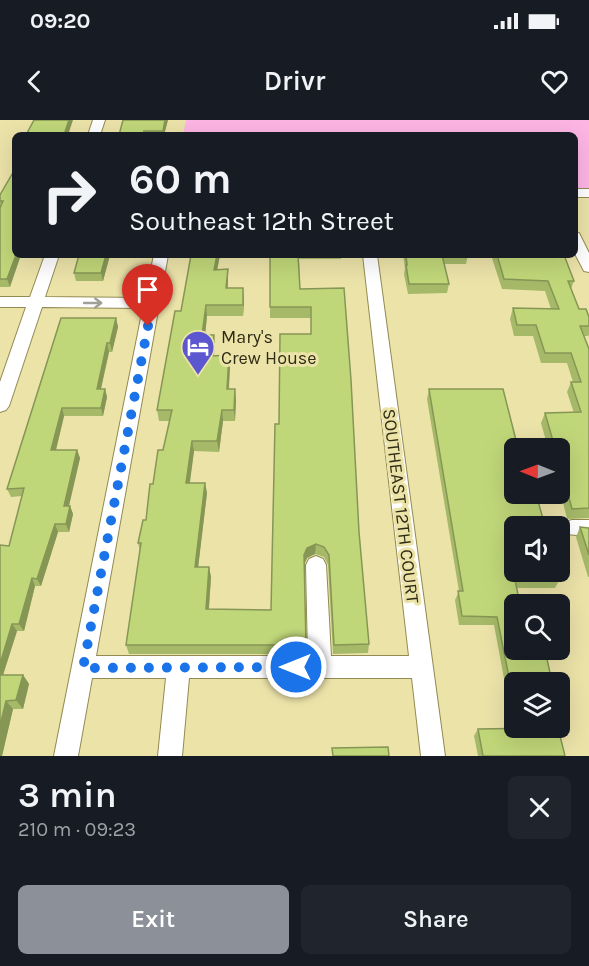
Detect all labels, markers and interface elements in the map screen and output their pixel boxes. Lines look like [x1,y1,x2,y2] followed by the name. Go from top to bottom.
[30,8,91,34] text: 09:20
[18,65,51,98] icon: back
[264,65,325,97] text: Drivr
[538,65,571,98] icon: heart
[129,154,232,204] text: 60 m
[30,156,108,234] icon: right
[129,205,394,237] text: Southeast 12th Street
[122,264,173,326] pin
[131,273,164,306] icon: arrive
[83,297,103,309] one-way arrow
[221,326,317,369] place label: Mary's Crew House
[180,329,216,376] hotel icon: Mary's Crew House
[378,407,424,605] street label: SOUTHEAST 12TH COURT
[504,438,570,504] north arrow
[504,438,570,738] map controls
[504,516,570,582] button: sound
[504,594,570,660] button: search
[264,635,328,699] position arrow
[504,672,570,738] button: layers
[18,774,117,816] text: 3 min
[508,776,571,839] button: close
[18,818,136,841] text: 210 m · 09:23
[18,885,289,954] button: Exit
[301,885,571,954] button: Share

